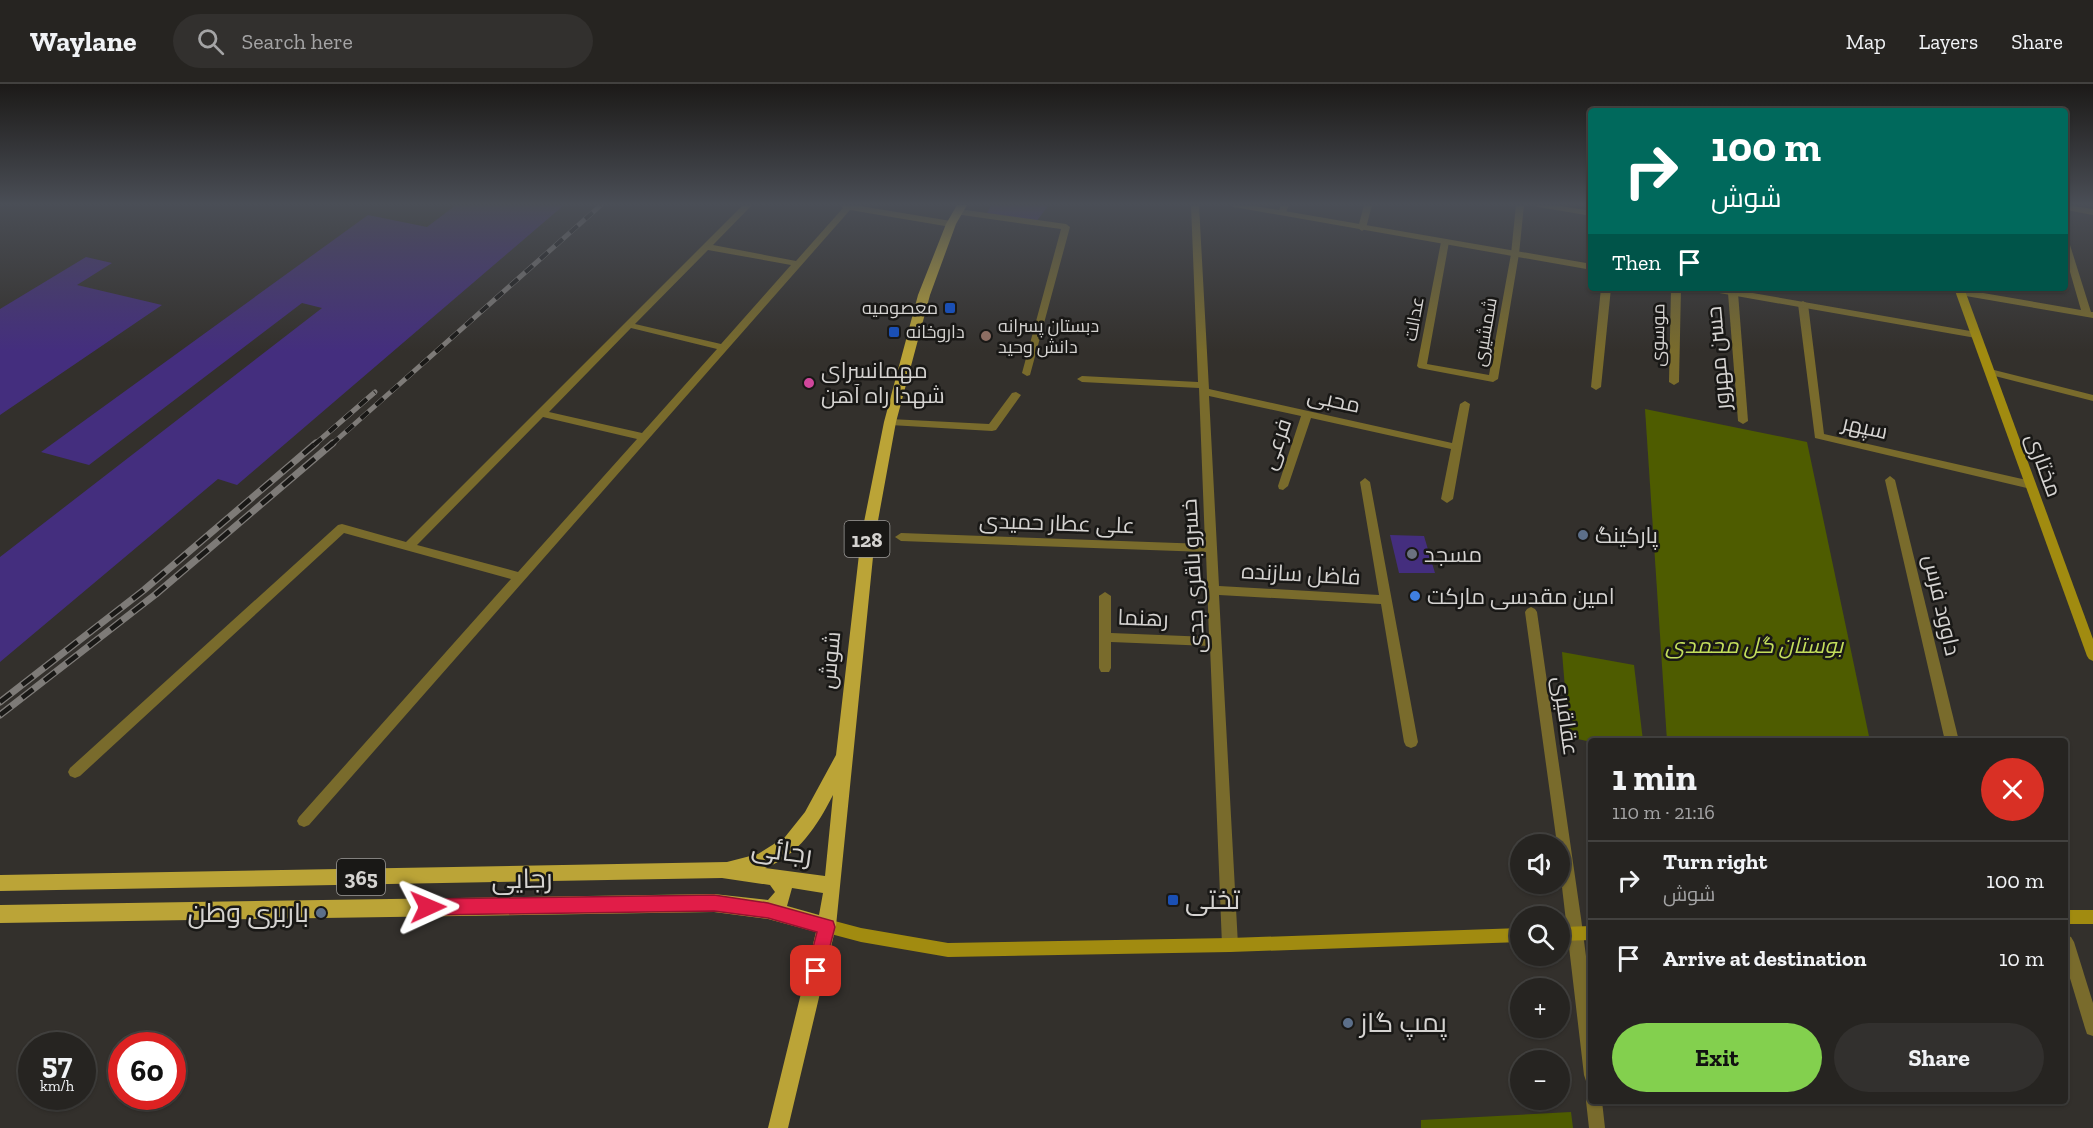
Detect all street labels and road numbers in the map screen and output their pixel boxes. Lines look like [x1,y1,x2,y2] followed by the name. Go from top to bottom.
[1399,295,1429,343] street label: عدالت
[1468,296,1502,368] street label: شمشیری
[1646,303,1670,367] street label: موسوی
[1700,305,1736,413] street label: حسن مهرور
[1305,381,1363,419] street label: محبی
[1838,408,1890,445] street label: سپهر
[1255,415,1297,473] street label: فرعی
[2020,429,2068,501] street label: مختاری
[1175,498,1211,654] street label: خسرو باقری جدی
[979,507,1135,539] street label: علی عطار حمیدی
[844,521,890,557] road number: 128
[1917,552,1967,658] street label: داوود فرس
[1241,557,1361,591] street label: فاضل سازنده
[1117,604,1169,632] street label: رهنما
[814,630,846,690] street label: شوش
[1547,675,1585,757] street label: عقاقیری
[750,831,814,871] street label: رجائی
[337,859,385,895] road number: 365
[491,862,553,896] street label: رجایی

